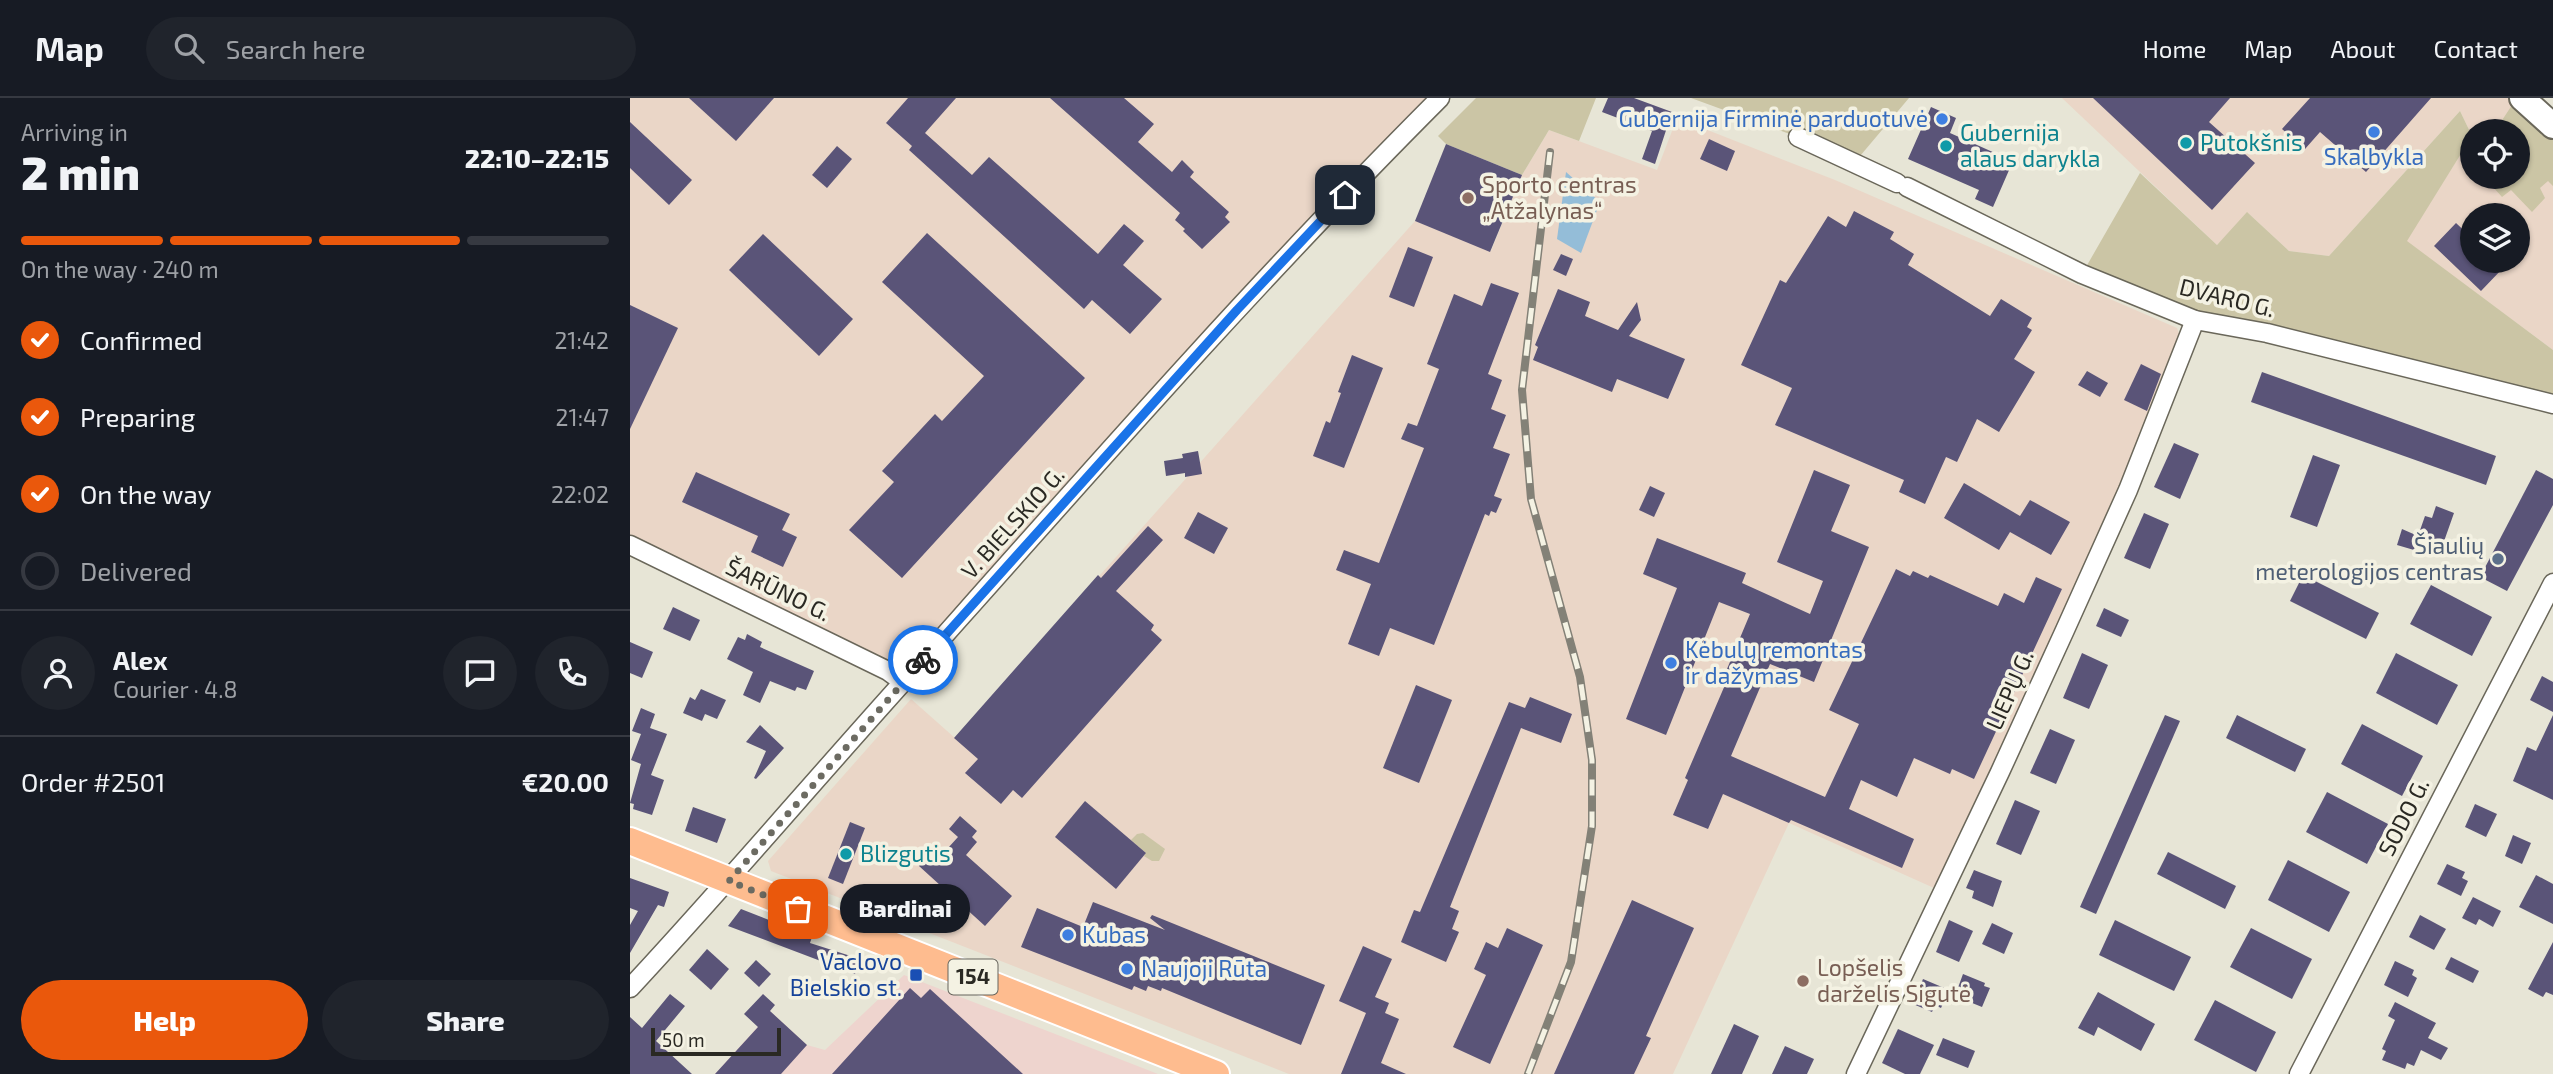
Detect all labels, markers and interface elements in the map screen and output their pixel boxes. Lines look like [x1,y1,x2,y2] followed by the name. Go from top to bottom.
[146,17,636,80] search box
[35,28,104,68] text: Map
[170,29,208,67] icon: search
[226,33,365,64] text: Search here
[2143,34,2206,63] text: Home
[2244,34,2292,63] text: Map
[2330,34,2396,63] text: About
[2434,34,2518,63] text: Contact
[1619,104,1928,132] place label: Gubernija Firminė parduotuvė
[1934,111,1950,127] marker: Gubernija Firminė parduotuvė
[21,118,128,146] text: Arriving in
[1960,118,2100,172] place label: Gubernija alaus darykla
[2460,119,2530,273] map controls
[2460,119,2530,189] button: locate
[2366,124,2382,140] marker: Skalbykla
[2200,128,2303,156] place label: Putokšnis
[2178,135,2194,151] marker: Putokšnis
[1938,138,1954,154] marker: Gubernija alaus darykla
[465,142,609,173] text: 22:10–22:15
[2324,142,2424,170] place label: Skalbykla
[21,144,140,199] text: 2 min
[1315,165,1375,225] pin
[1482,170,1637,224] place label: Sporto centras „Atžalynas“
[1326,176,1364,214] icon: home
[1460,190,1476,206] marker: Sporto centras „Atžalynas“
[2460,203,2530,273] button: layers
[21,255,219,283] text: On the way · 240 m
[2177,272,2278,322] street label: DVARO G.
[21,321,59,359] icon: check
[80,324,203,355] text: Confirmed
[554,326,609,354] text: 21:42
[21,398,59,436] icon: check
[80,401,195,432] text: Preparing
[556,403,609,431] text: 21:47
[955,461,1070,584] street label: V. BIELSKIO G.
[21,475,59,513] icon: check
[80,478,211,509] text: On the way
[551,480,609,508] text: 22:02
[2255,531,2484,585] place label: Šiaulių meterologijos centras
[2490,551,2506,567] marker: Šiaulių meterologijos centras
[721,552,835,626] street label: ŠARŪNO G.
[80,555,192,586] text: Delivered
[888,625,958,695] courier
[1685,635,1863,689] place label: Kėbulų remontas ir dažymas
[21,636,95,710] button: person
[443,636,517,710] button: chat
[535,636,609,710] button: phone
[904,641,942,679] icon: bike
[113,644,168,675] text: Alex
[1979,645,2039,734] street label: LIEPŲ G.
[1663,655,1679,671] marker: Kėbulų remontas ir dažymas
[113,675,237,703] text: Courier · 4.8
[21,766,165,797] text: Order #2501
[522,766,609,797] text: €20.00
[2372,773,2435,860] street label: SODO G.
[860,839,951,867] place label: Blizgutis
[838,846,854,862] marker: Blizgutis
[768,879,828,939] pin
[840,884,970,934] callout: Bardinai
[779,890,817,928] icon: bag
[858,894,952,922] text: Bardinai
[1082,920,1146,948] place label: Kubas
[1060,927,1076,943] marker: Kubas
[790,947,902,1001] place label: Vaclovo Bielskio st.
[1817,953,1971,1007] place label: Lopšelis darželis Sigutė
[1141,954,1267,982] place label: Naujoji Rūta
[948,960,998,994] road number: 154
[1119,961,1135,977] marker: Naujoji Rūta
[908,967,924,983] marker: Vaclovo Bielskio st.
[1795,973,1811,989] marker: Lopšelis darželis Sigutė
[21,980,308,1060] button: Help
[322,980,609,1060] button: Share
[651,1025,780,1057] scale bar
[662,1028,705,1051] text: 50 m

